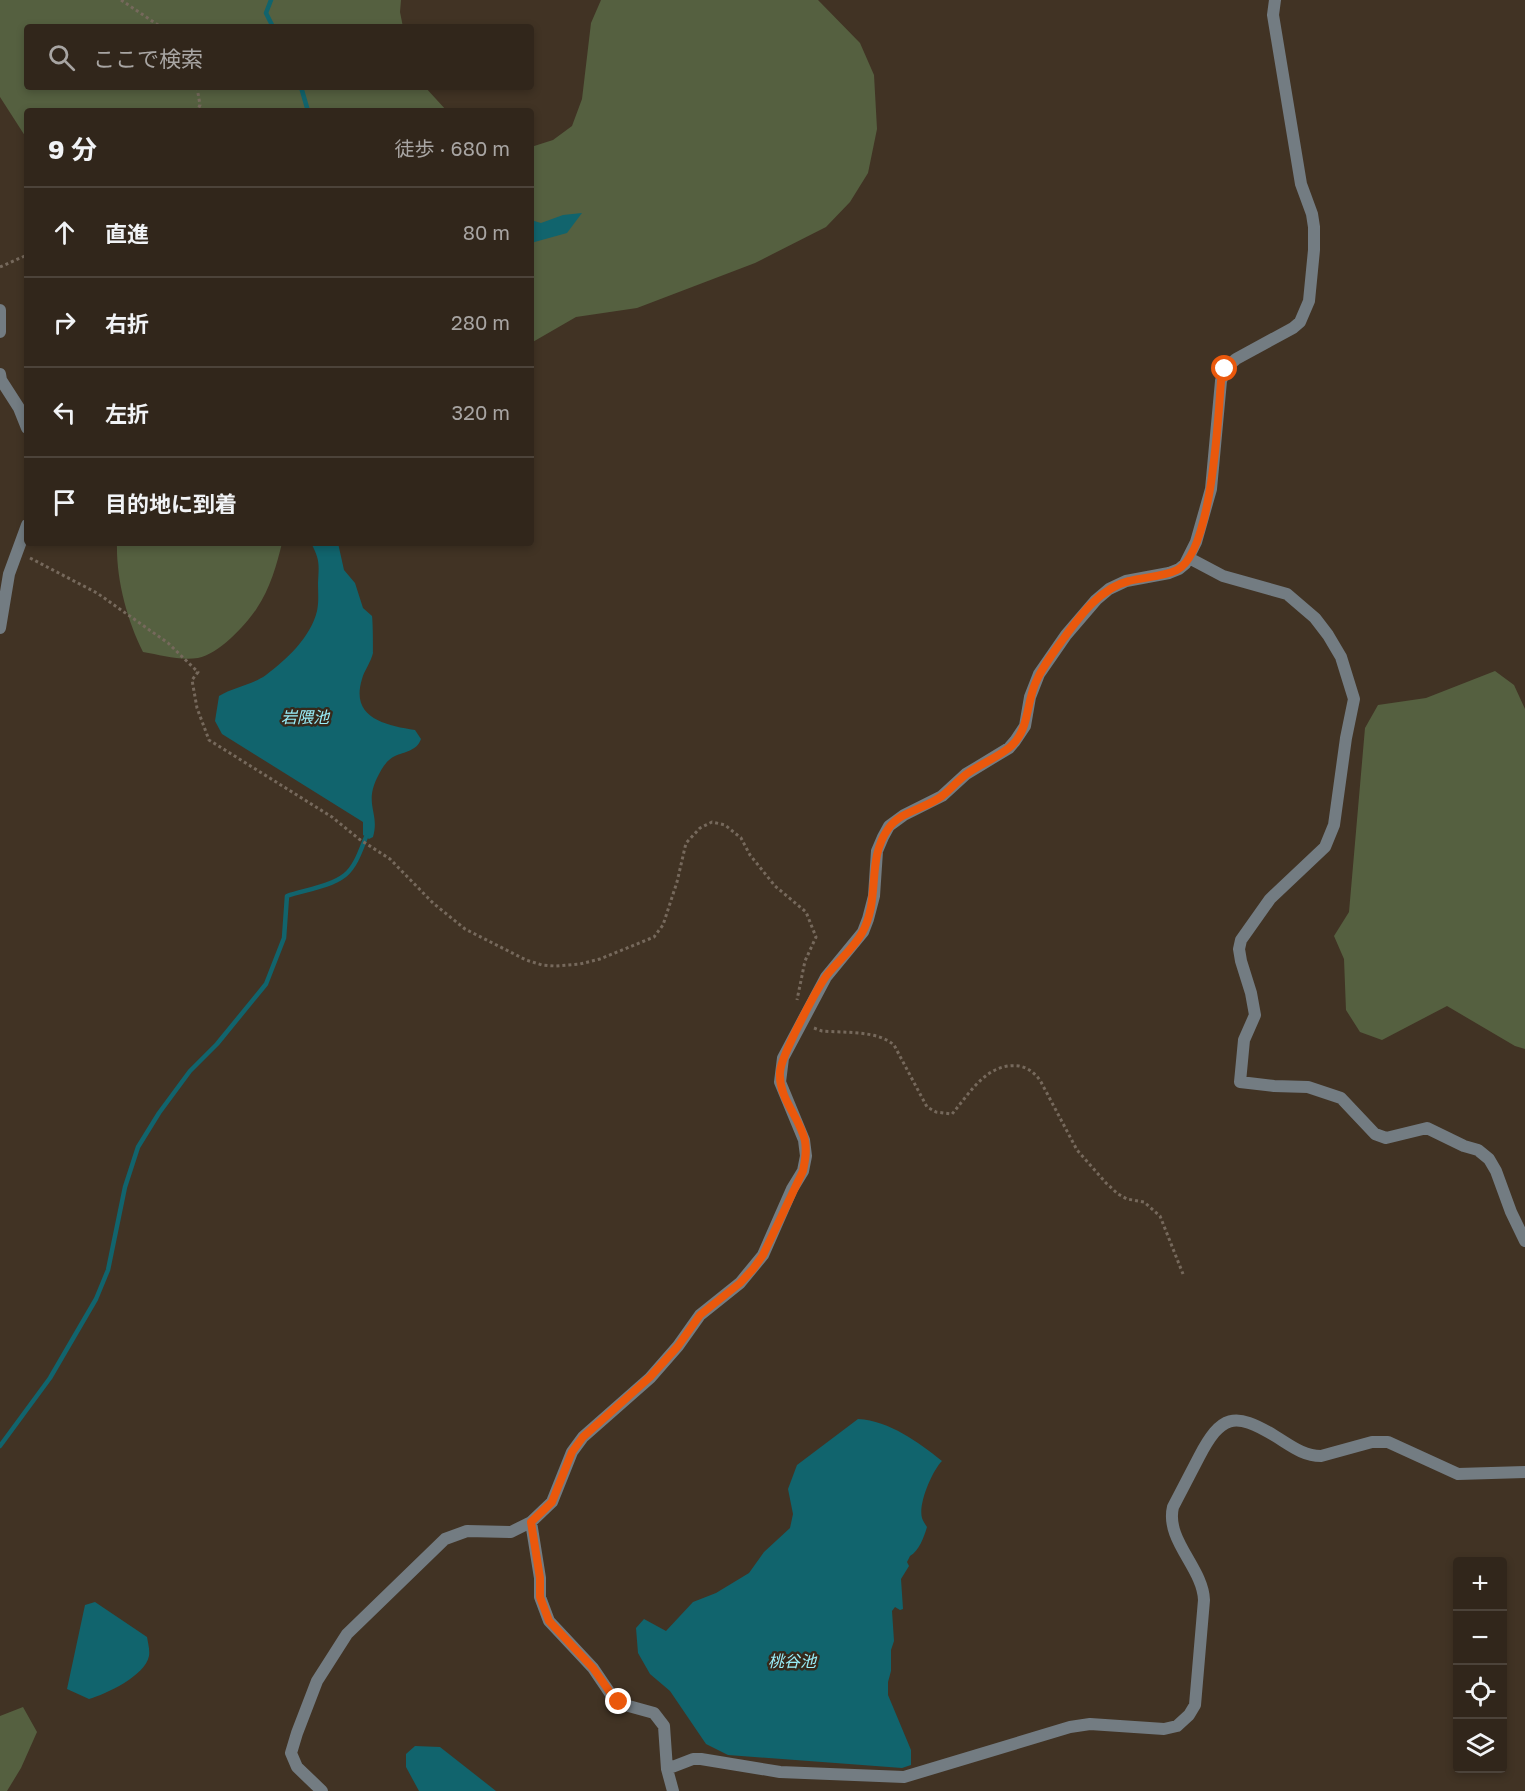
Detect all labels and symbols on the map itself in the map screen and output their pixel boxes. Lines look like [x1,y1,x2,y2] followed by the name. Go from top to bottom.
[1211,355,1237,381] route start
[281,707,331,727] water label: 岩隈池
[768,1651,818,1671] water label: 桃谷池
[605,1688,631,1714] route end

